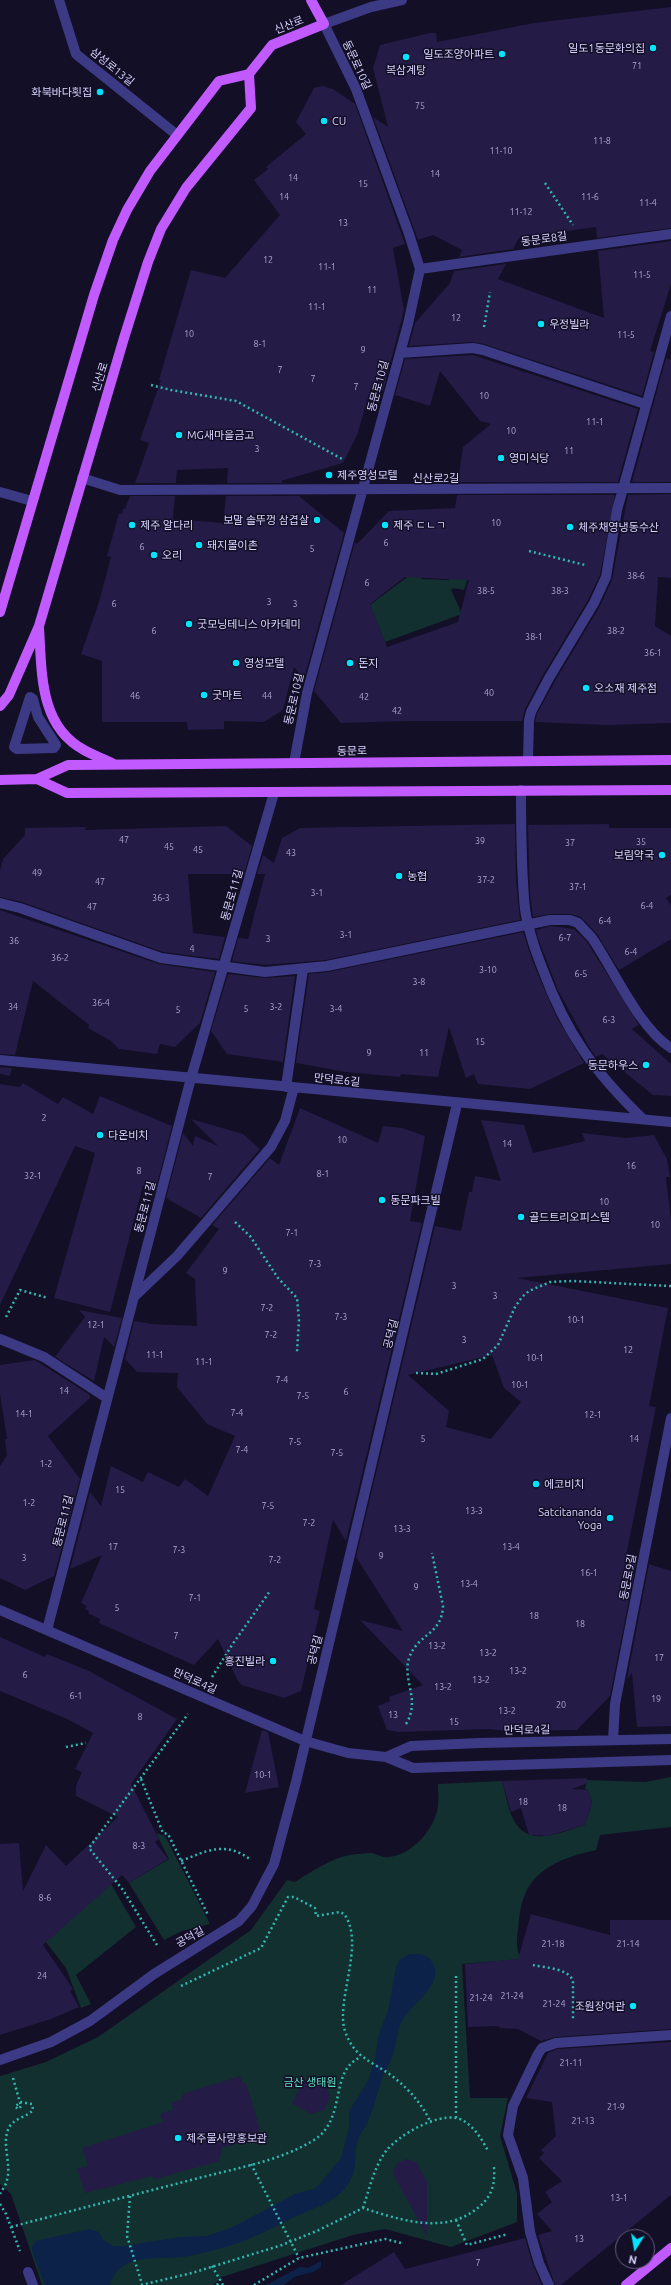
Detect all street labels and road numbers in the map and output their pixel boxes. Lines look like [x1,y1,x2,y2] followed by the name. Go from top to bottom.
[272,13,306,37] street label: 신산로
[340,38,374,92] street label: 동문로10길
[87,45,137,89] street label: 삼성로13길
[520,229,568,249] street label: 동문로8길
[365,359,391,413] street label: 동문로10길
[89,361,111,393] street label: 신산로
[413,471,459,485] street label: 신산로2길
[282,672,306,726] street label: 동문로10길
[337,744,367,758] street label: 동문로
[218,868,246,922] street label: 동문로11길
[313,1071,361,1089] street label: 만덕로6길
[132,1180,158,1234] street label: 동문로11길
[381,1318,401,1350] street label: 공덕길
[50,1494,76,1548] street label: 동문로11길
[617,1553,639,1601] street label: 동문로9길
[305,1634,325,1666] street label: 공덕길
[171,1665,219,1697] street label: 만덕로4길
[504,1723,550,1737] street label: 만덕로4길
[174,1924,206,1950] street label: 공덕길

